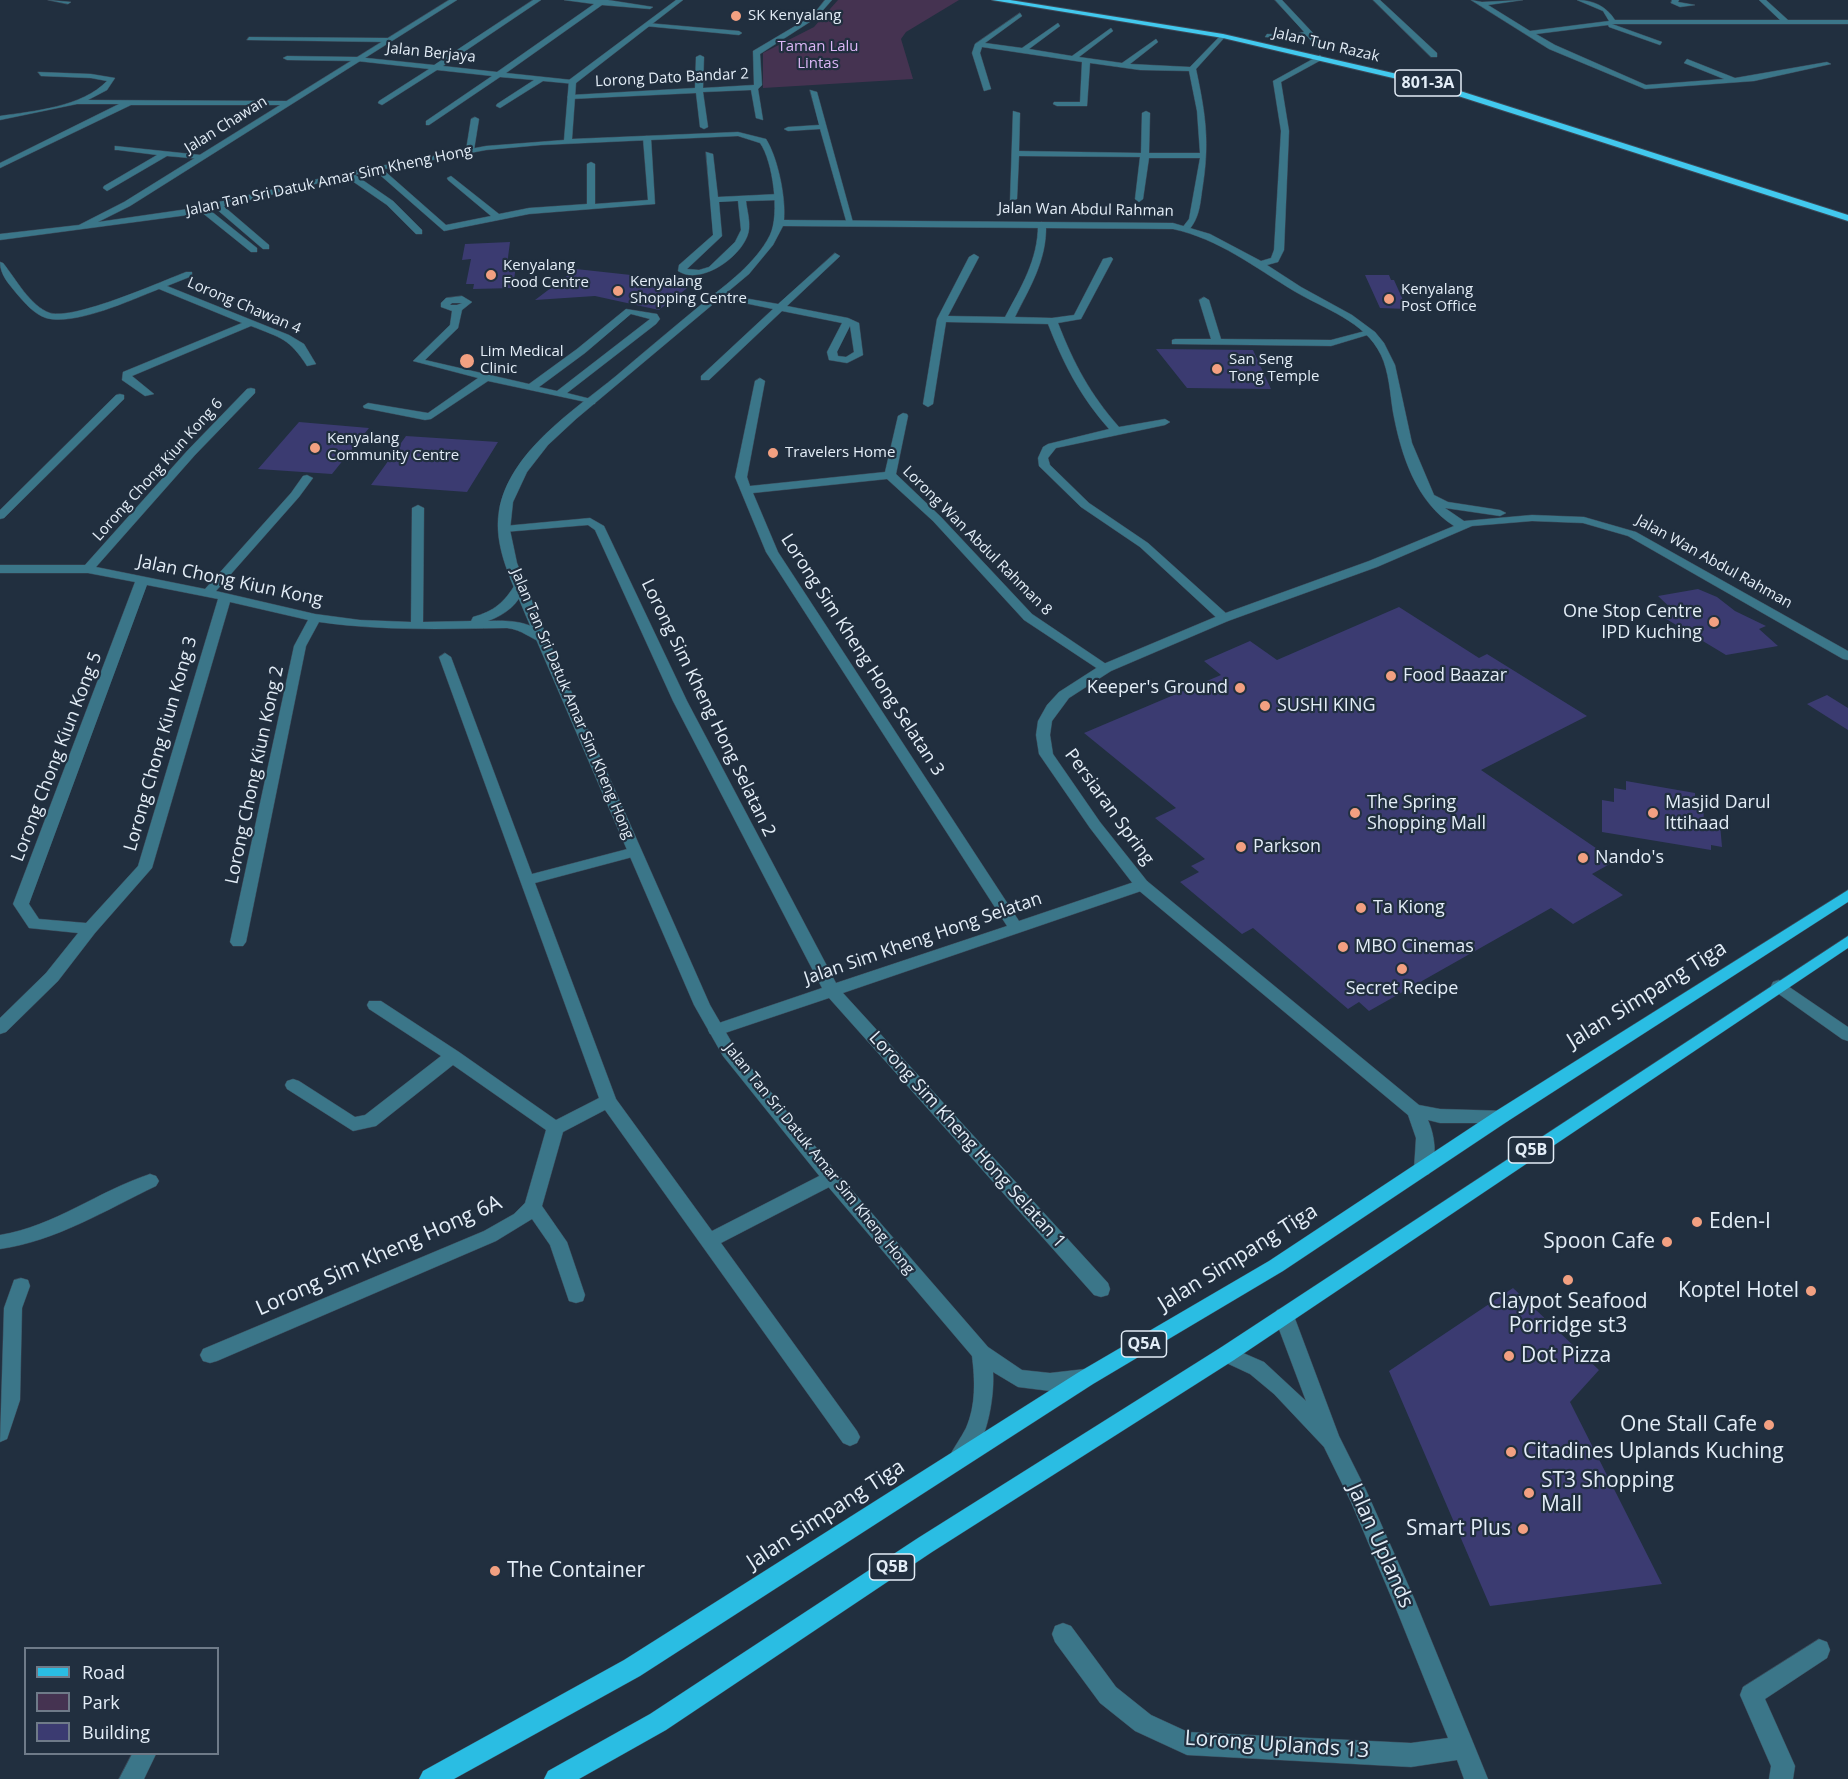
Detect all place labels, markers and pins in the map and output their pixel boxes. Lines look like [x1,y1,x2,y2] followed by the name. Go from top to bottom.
[748,7,841,25] place label: SK Kenyalang
[729,9,743,23] marker: SK Kenyalang
[503,257,589,292] place label: Kenyalang Food Centre
[484,268,498,282] marker: Kenyalang Food Centre
[630,273,747,308] place label: Kenyalang Shopping Centre
[1401,281,1477,316] place label: Kenyalang Post Office
[611,284,625,298] marker: Kenyalang Shopping Centre
[1382,292,1396,306] marker: Kenyalang Post Office
[480,343,564,378] place label: Lim Medical Clinic
[1229,351,1319,386] place label: San Seng Tong Temple
[458,352,476,370] marker: Lim Medical Clinic
[1210,362,1224,376] marker: San Seng Tong Temple
[327,430,459,465] place label: Kenyalang Community Centre
[308,441,322,455] marker: Kenyalang Community Centre
[785,444,895,462] place label: Travelers Home
[766,446,780,460] marker: Travelers Home
[1563,601,1702,644] place label: One Stop Centre IPD Kuching
[1707,615,1721,629] marker: One Stop Centre IPD Kuching
[1403,665,1507,687] place label: Food Baazar
[1384,669,1398,683] marker: Food Baazar
[1087,677,1228,699] place label: Keeper's Ground
[1233,681,1247,695] marker: Keeper's Ground
[1277,695,1376,717] place label: SUSHI KING
[1258,699,1272,713] marker: SUSHI KING
[1367,792,1486,834] place label: The Spring Shopping Mall
[1665,792,1771,834] place label: Masjid Darul Ittihaad
[1348,806,1362,820] marker: The Spring Shopping Mall
[1646,806,1660,820] marker: Masjid Darul Ittihaad
[1253,836,1321,858] place label: Parkson
[1234,840,1248,854] marker: Parkson
[1595,847,1664,869] place label: Nando's
[1576,851,1590,865] marker: Nando's
[1373,897,1445,919] place label: Ta Kiong
[1354,901,1368,915] marker: Ta Kiong
[1355,936,1474,958] place label: MBO Cinemas
[1336,940,1350,954] marker: MBO Cinemas
[1395,962,1409,976] marker: Secret Recipe
[1346,978,1458,1000] place label: Secret Recipe
[1709,1209,1771,1235] place label: Eden-I
[1690,1215,1704,1229] marker: Eden-I
[1543,1229,1655,1255] place label: Spoon Cafe
[1660,1235,1674,1249] marker: Spoon Cafe
[1561,1273,1575,1287] marker: Claypot Seafood Porridge st3
[1678,1278,1799,1304] place label: Koptel Hotel
[1804,1284,1818,1298] marker: Koptel Hotel
[1488,1289,1648,1339] place label: Claypot Seafood Porridge st3
[1521,1343,1611,1369] place label: Dot Pizza
[1502,1349,1516,1363] marker: Dot Pizza
[1620,1412,1757,1438] place label: One Stall Cafe
[1762,1418,1776,1432] marker: One Stall Cafe
[1523,1439,1784,1465] place label: Citadines Uplands Kuching
[1504,1445,1518,1459] marker: Citadines Uplands Kuching
[1541,1468,1674,1518] place label: ST3 Shopping Mall
[1522,1486,1536,1500] marker: ST3 Shopping Mall
[1406,1516,1511,1542] place label: Smart Plus
[1516,1522,1530,1536] marker: Smart Plus
[507,1558,645,1584] place label: The Container
[488,1564,502,1578] marker: The Container

